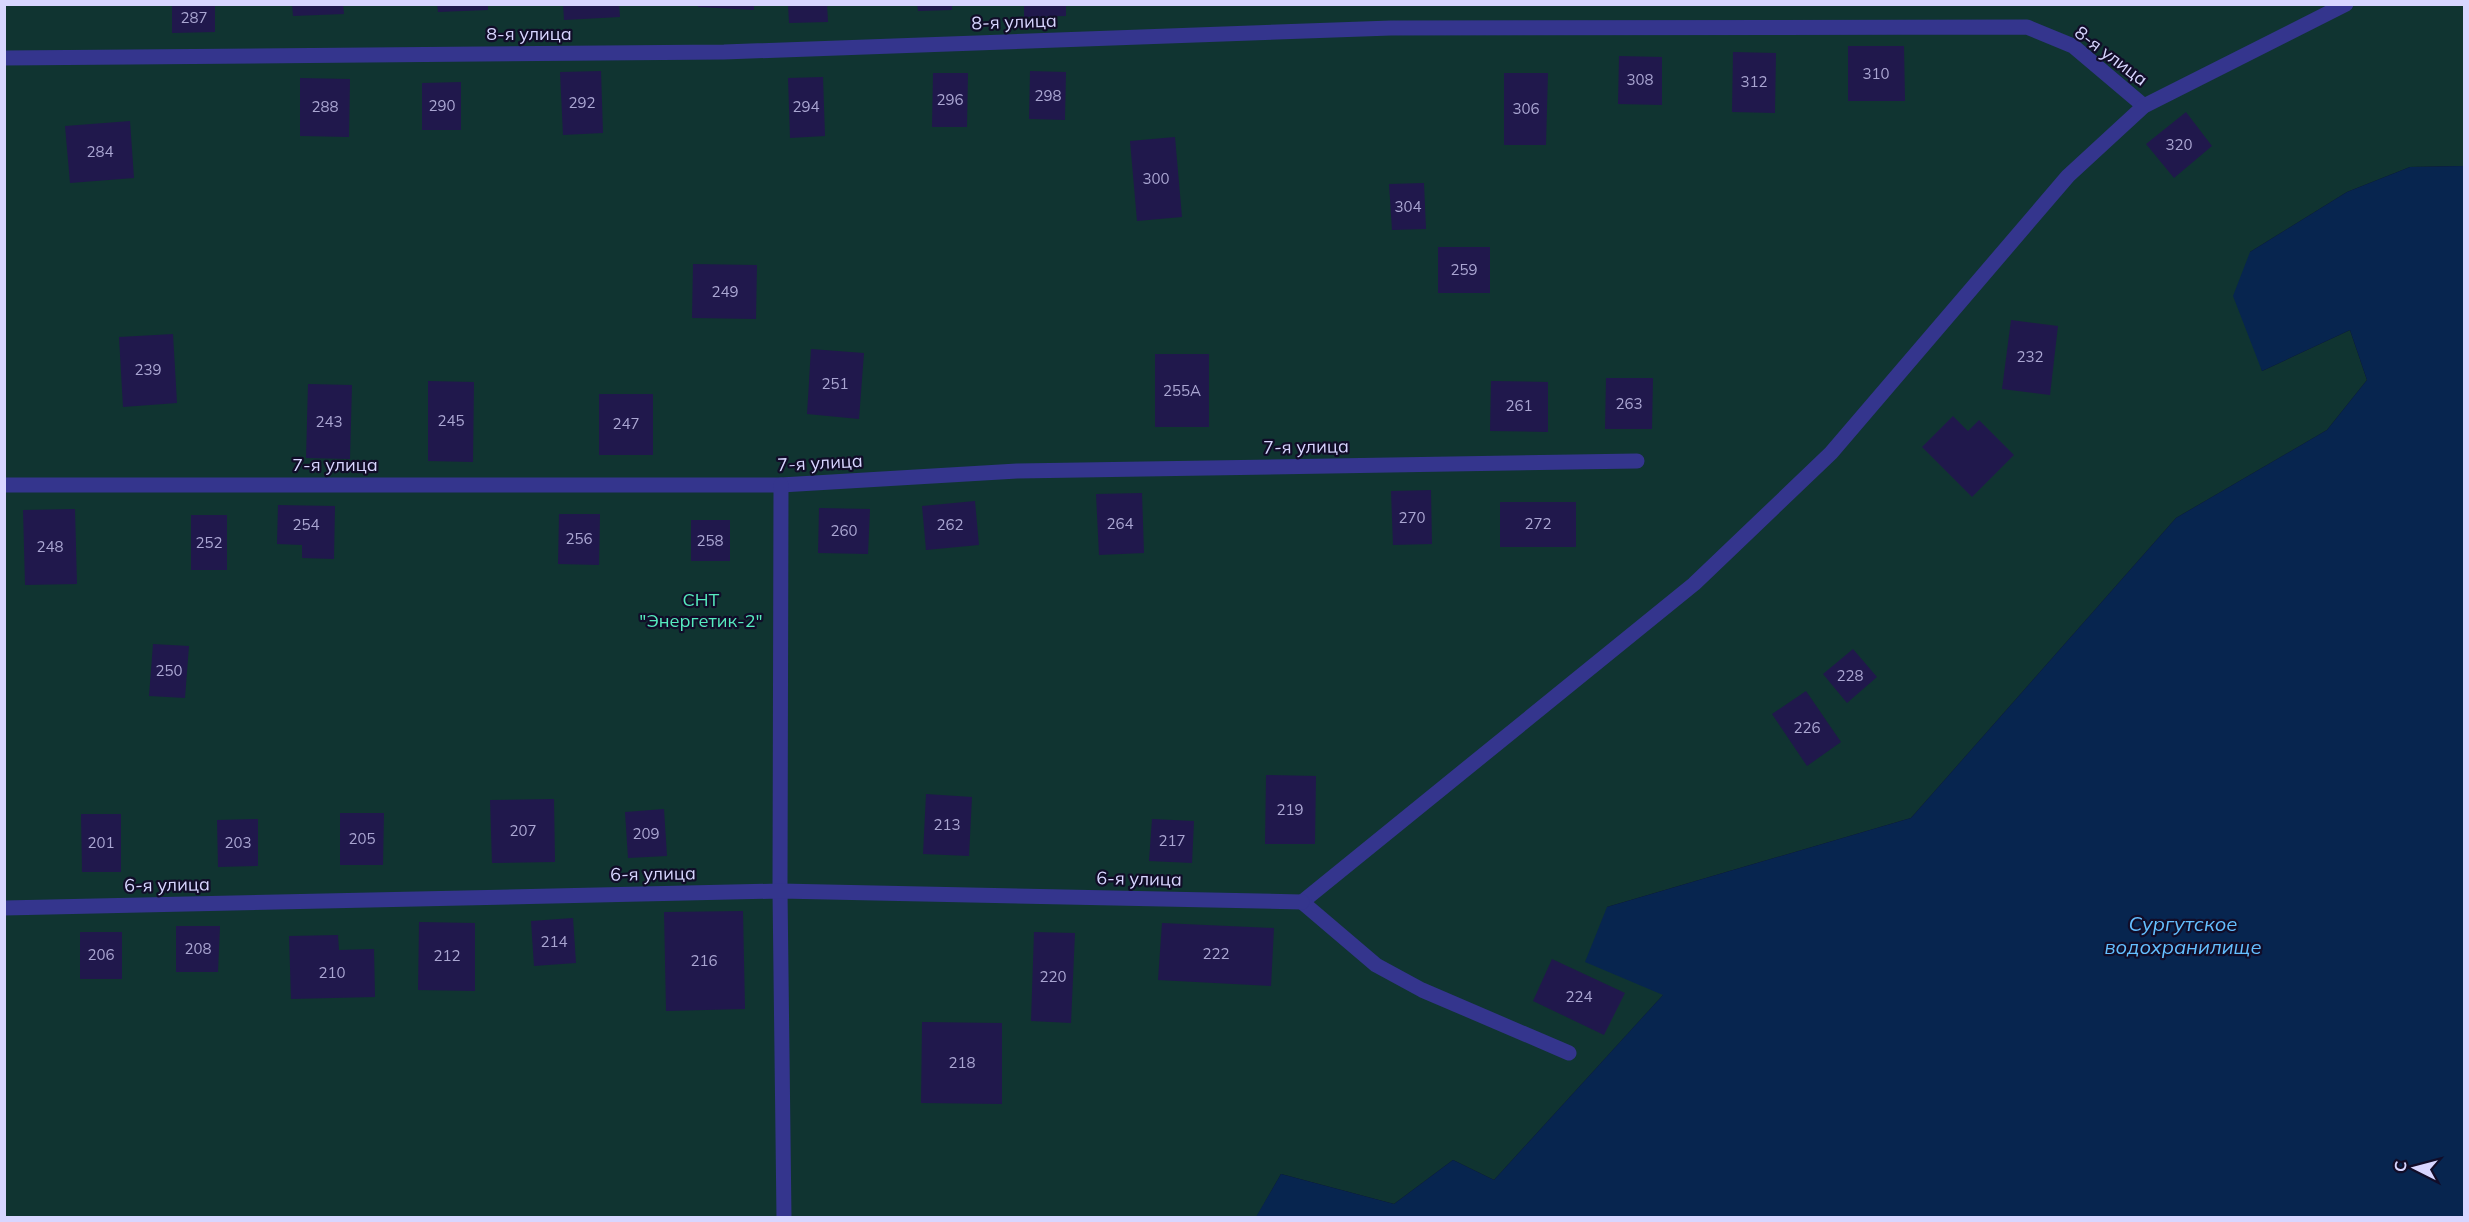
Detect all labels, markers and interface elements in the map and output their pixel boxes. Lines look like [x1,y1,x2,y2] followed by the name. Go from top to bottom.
[180,8,208,27] house number: 287
[971,9,1057,34] street label: 8-я улица
[2070,21,2152,91] street label: 8-я улица
[486,22,572,45] street label: 8-я улица
[1862,64,1890,83] house number: 310
[1626,70,1654,89] house number: 308
[1740,72,1768,91] house number: 312
[1034,86,1062,105] house number: 298
[936,90,964,109] house number: 296
[568,93,596,112] house number: 292
[428,96,456,115] house number: 290
[311,97,339,116] house number: 288
[792,97,820,116] house number: 294
[1512,99,1540,118] house number: 306
[2165,135,2193,154] house number: 320
[86,142,114,161] house number: 284
[1142,169,1170,188] house number: 300
[1394,197,1422,216] house number: 304
[1450,260,1478,279] house number: 259
[711,282,739,301] house number: 249
[2016,347,2044,366] house number: 232
[134,360,162,379] house number: 239
[821,374,849,393] house number: 251
[1163,381,1201,400] house number: 255А
[1615,394,1643,413] house number: 263
[1505,396,1533,415] house number: 261
[437,411,465,430] house number: 245
[315,412,343,431] house number: 243
[612,414,640,433] house number: 247
[1263,434,1349,459] street label: 7-я улица
[777,449,863,476] street label: 7-я улица
[292,453,378,476] street label: 7-я улица
[1398,508,1426,527] house number: 270
[1106,514,1134,533] house number: 264
[1524,514,1552,533] house number: 272
[292,515,320,534] house number: 254
[936,515,964,534] house number: 262
[830,521,858,540] house number: 260
[565,529,593,548] house number: 256
[696,531,724,550] house number: 258
[195,533,223,552] house number: 252
[36,537,64,556] house number: 248
[639,588,763,632] park label: СHТ "Энергетик-2"
[155,661,183,680] house number: 250
[1836,666,1864,685] house number: 228
[1793,718,1821,737] house number: 226
[1276,800,1304,819] house number: 219
[933,815,961,834] house number: 213
[509,821,537,840] house number: 207
[632,824,660,843] house number: 209
[348,829,376,848] house number: 205
[1158,831,1186,850] house number: 217
[87,833,115,852] house number: 201
[224,833,252,852] house number: 203
[610,861,696,886] street label: 6-я улица
[1096,866,1182,891] street label: 6-я улица
[124,872,210,897] street label: 6-я улица
[2104,911,2262,959] water label: Сургутское водохранилище
[540,932,568,951] house number: 214
[184,939,212,958] house number: 208
[1202,944,1230,963] house number: 222
[87,945,115,964] house number: 206
[433,946,461,965] house number: 212
[690,951,718,970] house number: 216
[318,963,346,982] house number: 210
[1039,967,1067,986] house number: 220
[1565,987,1593,1006] house number: 224
[948,1053,976,1072] house number: 218
[2385,1138,2445,1198] north arrow
[2390,1160,2411,1173] text: С

